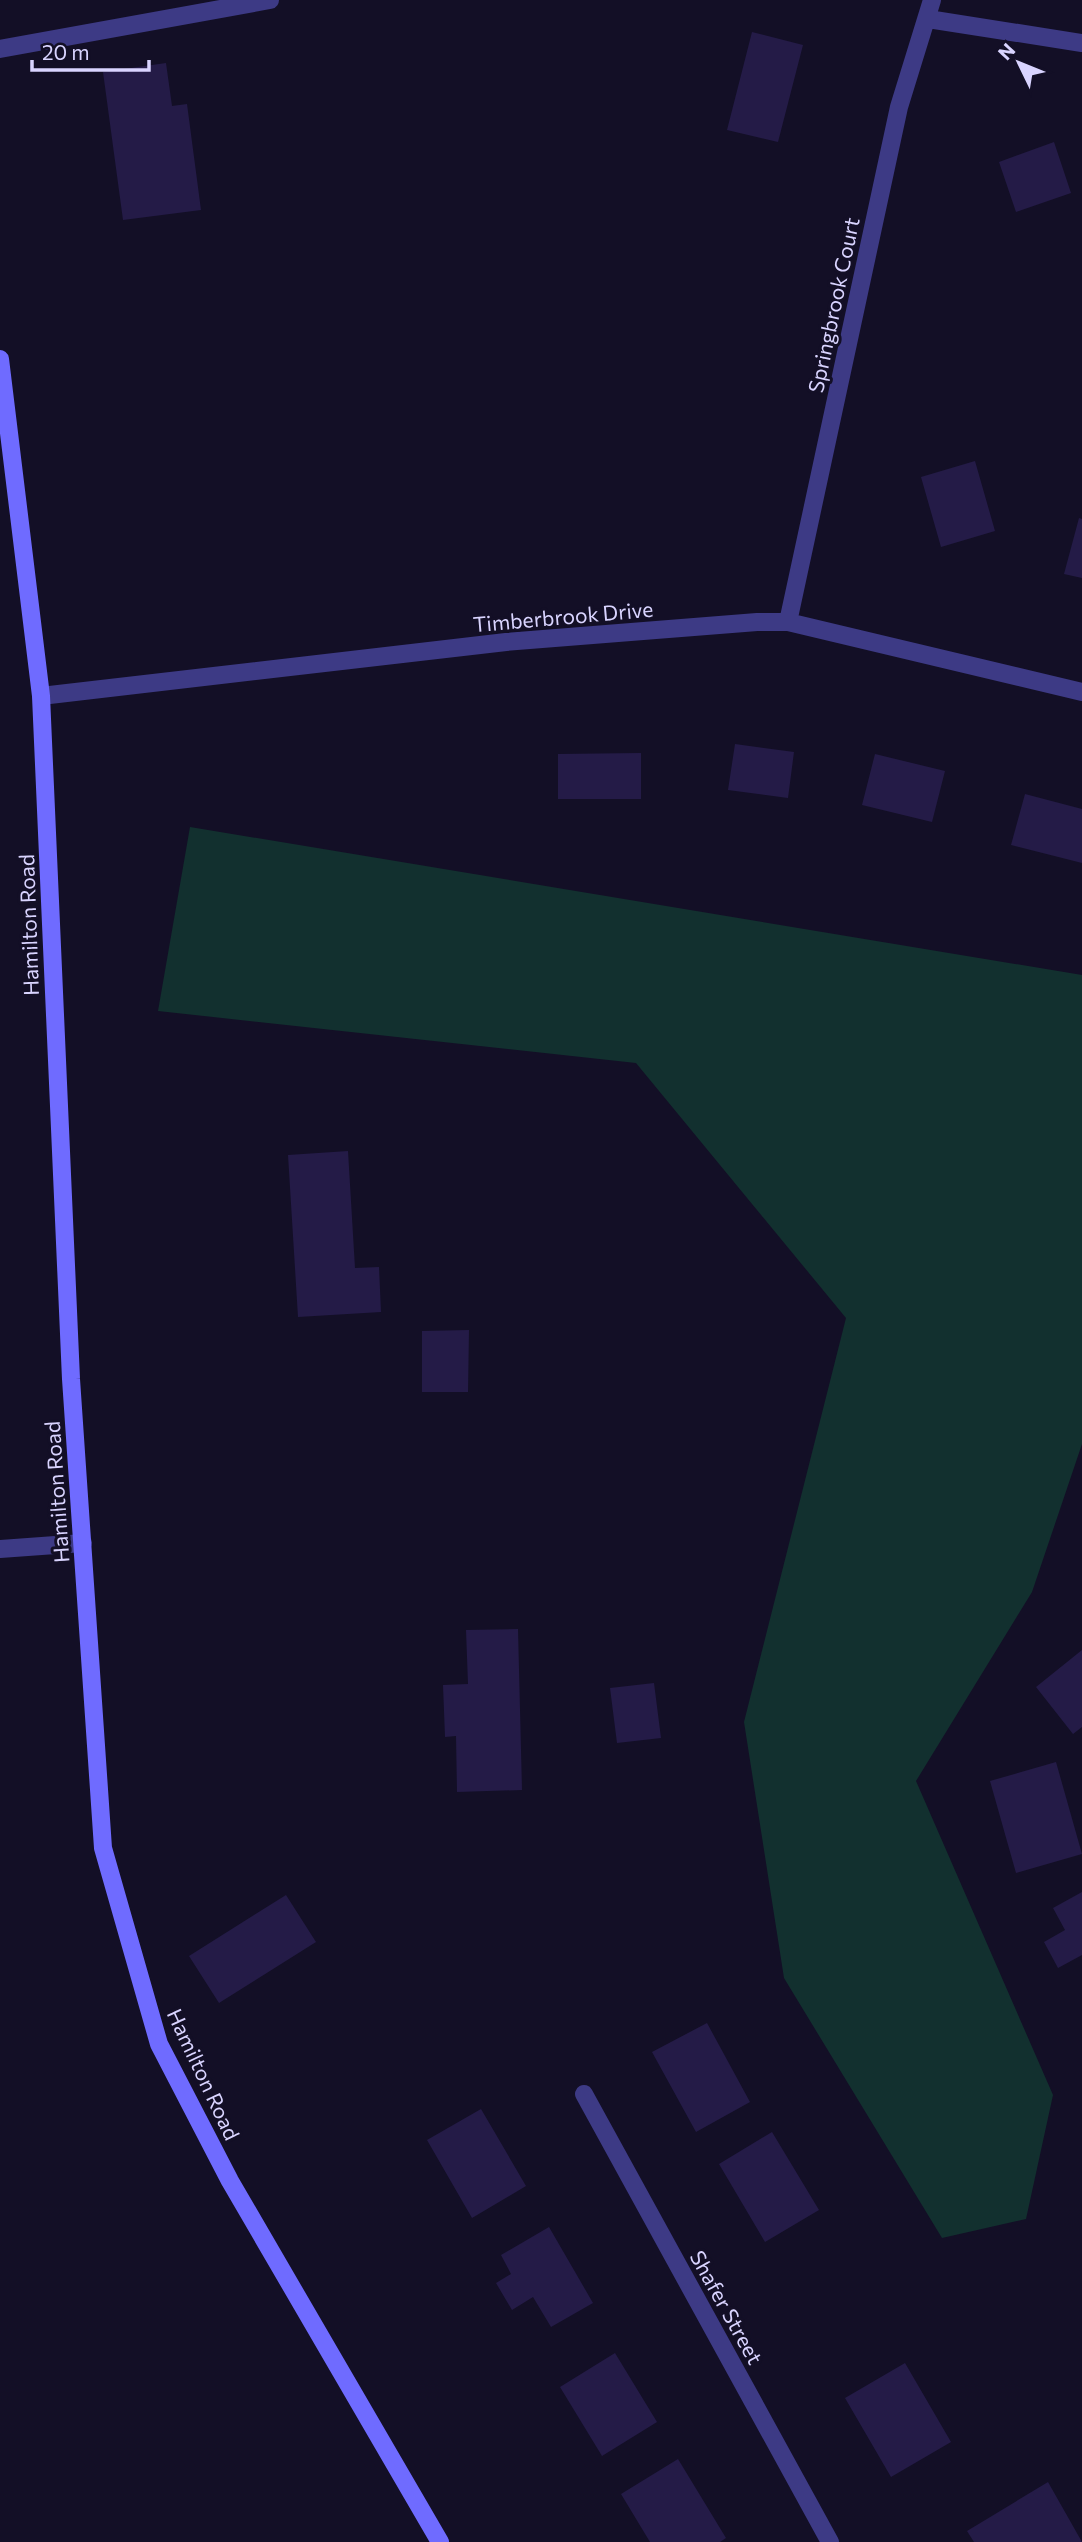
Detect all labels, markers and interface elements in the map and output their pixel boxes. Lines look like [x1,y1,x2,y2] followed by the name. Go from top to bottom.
[32,28,149,72] scale bar
[984,28,1054,98] north arrow
[993,38,1019,64] text: N
[42,39,90,64] text: 20 m
[802,215,864,395] street label: Springbrook Court
[472,596,654,636] street label: Timberbrook Drive
[13,854,43,996] street label: Hamilton Road
[39,1420,73,1564] street label: Hamilton Road
[163,2004,245,2144] street label: Hamilton Road
[686,2246,768,2368] street label: Shafer Street

